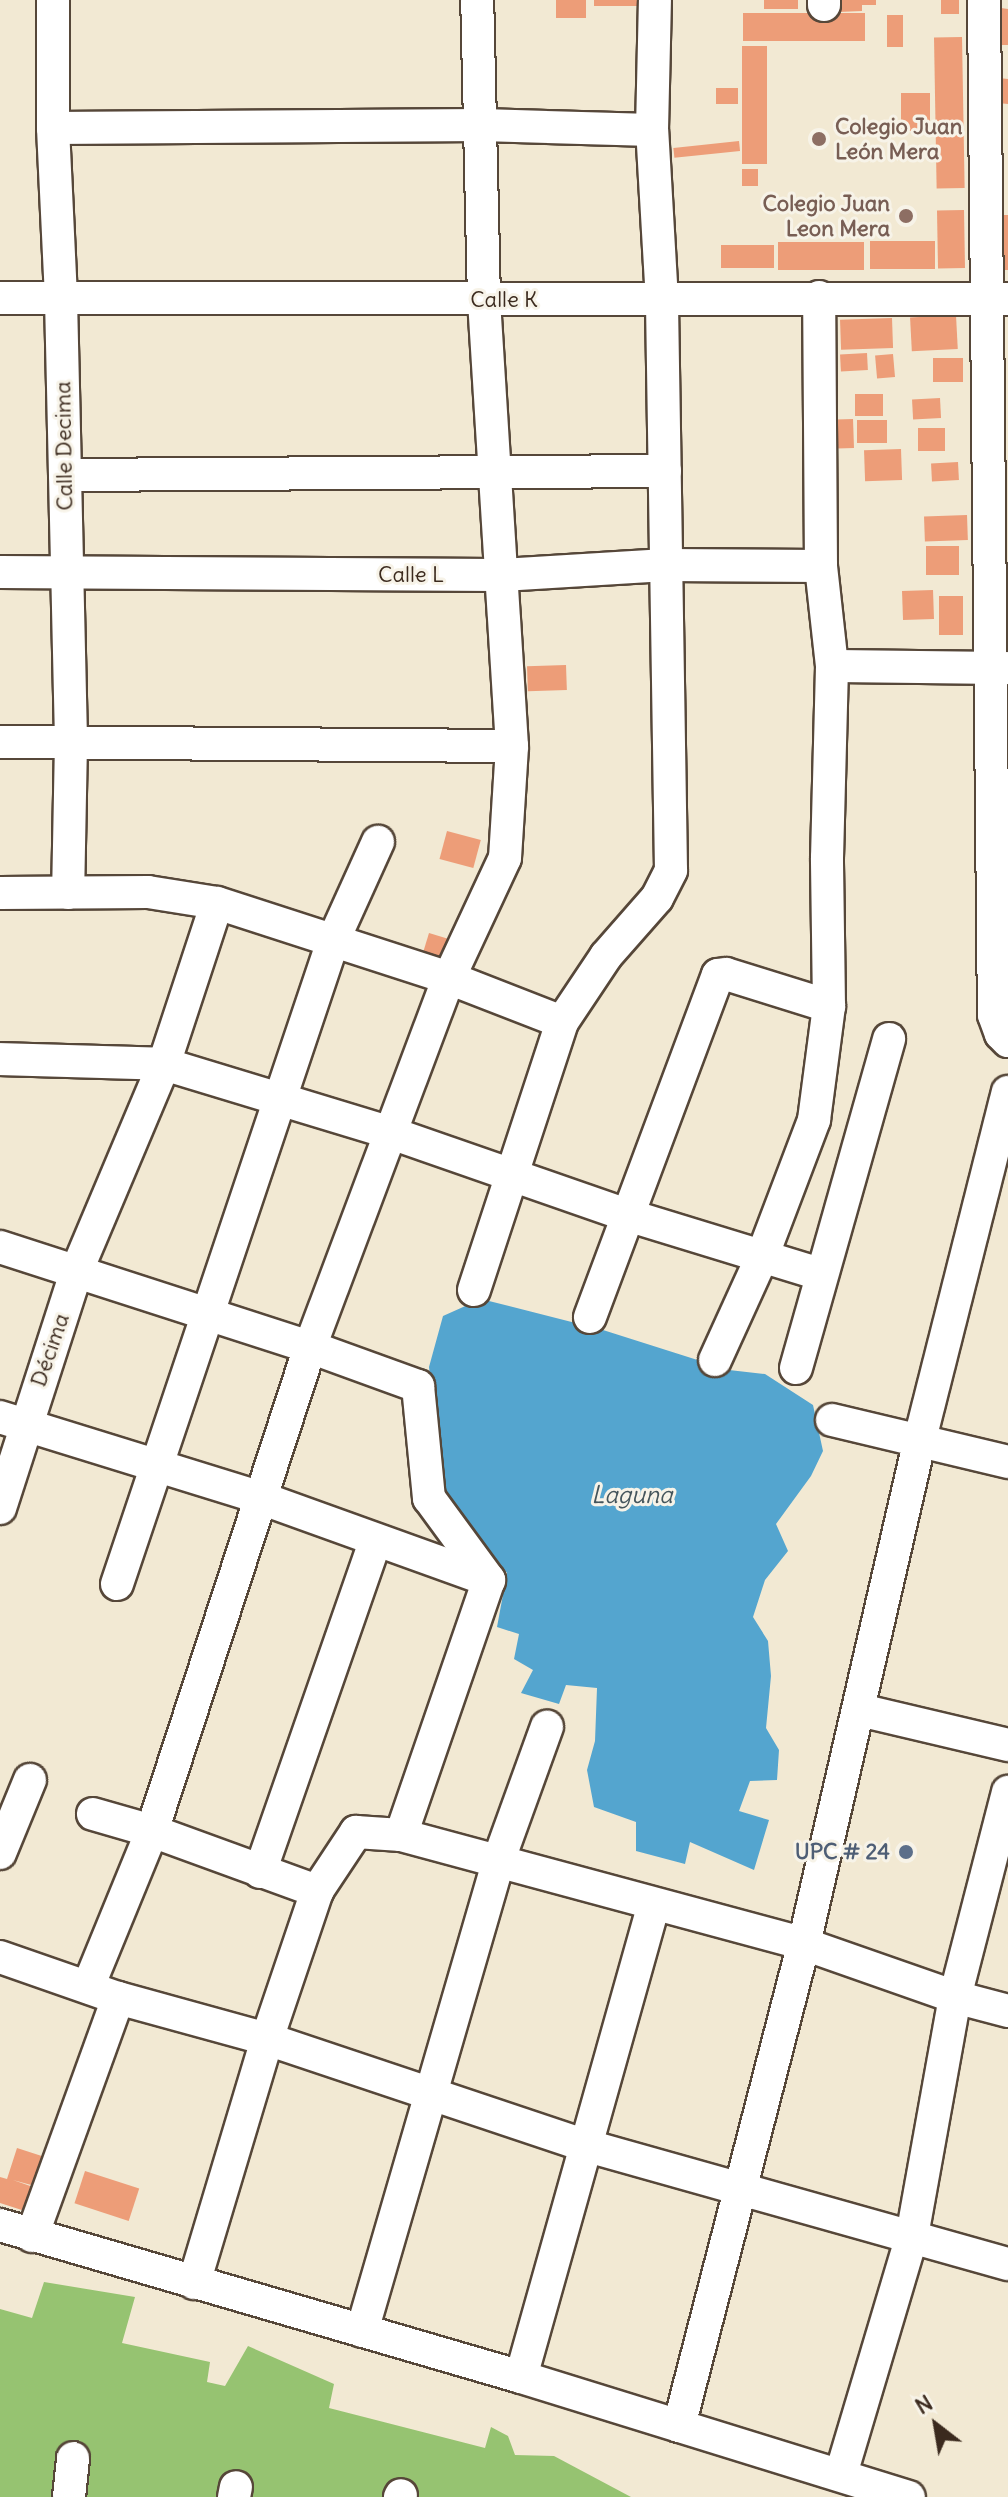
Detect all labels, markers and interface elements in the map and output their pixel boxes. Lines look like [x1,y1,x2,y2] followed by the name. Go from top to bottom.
[835,113,962,164] place label: Colegio Juan León Mera
[810,130,828,148] marker: Colegio Juan León Mera
[763,190,890,242] place label: Colegio Juan Leon Mera
[897,207,915,225] marker: Colegio Juan Leon Mera
[470,287,538,313] street label: Calle K
[50,381,78,511] street label: Calle Decima
[378,562,444,588] street label: Calle L
[25,1310,75,1390] street label: Décima
[591,1481,673,1509] water label: Laguna
[795,1839,890,1865] place label: UPC # 24
[897,1843,915,1861] marker: UPC # 24
[896,2385,976,2465] north arrow
[910,2389,937,2420] text: N

